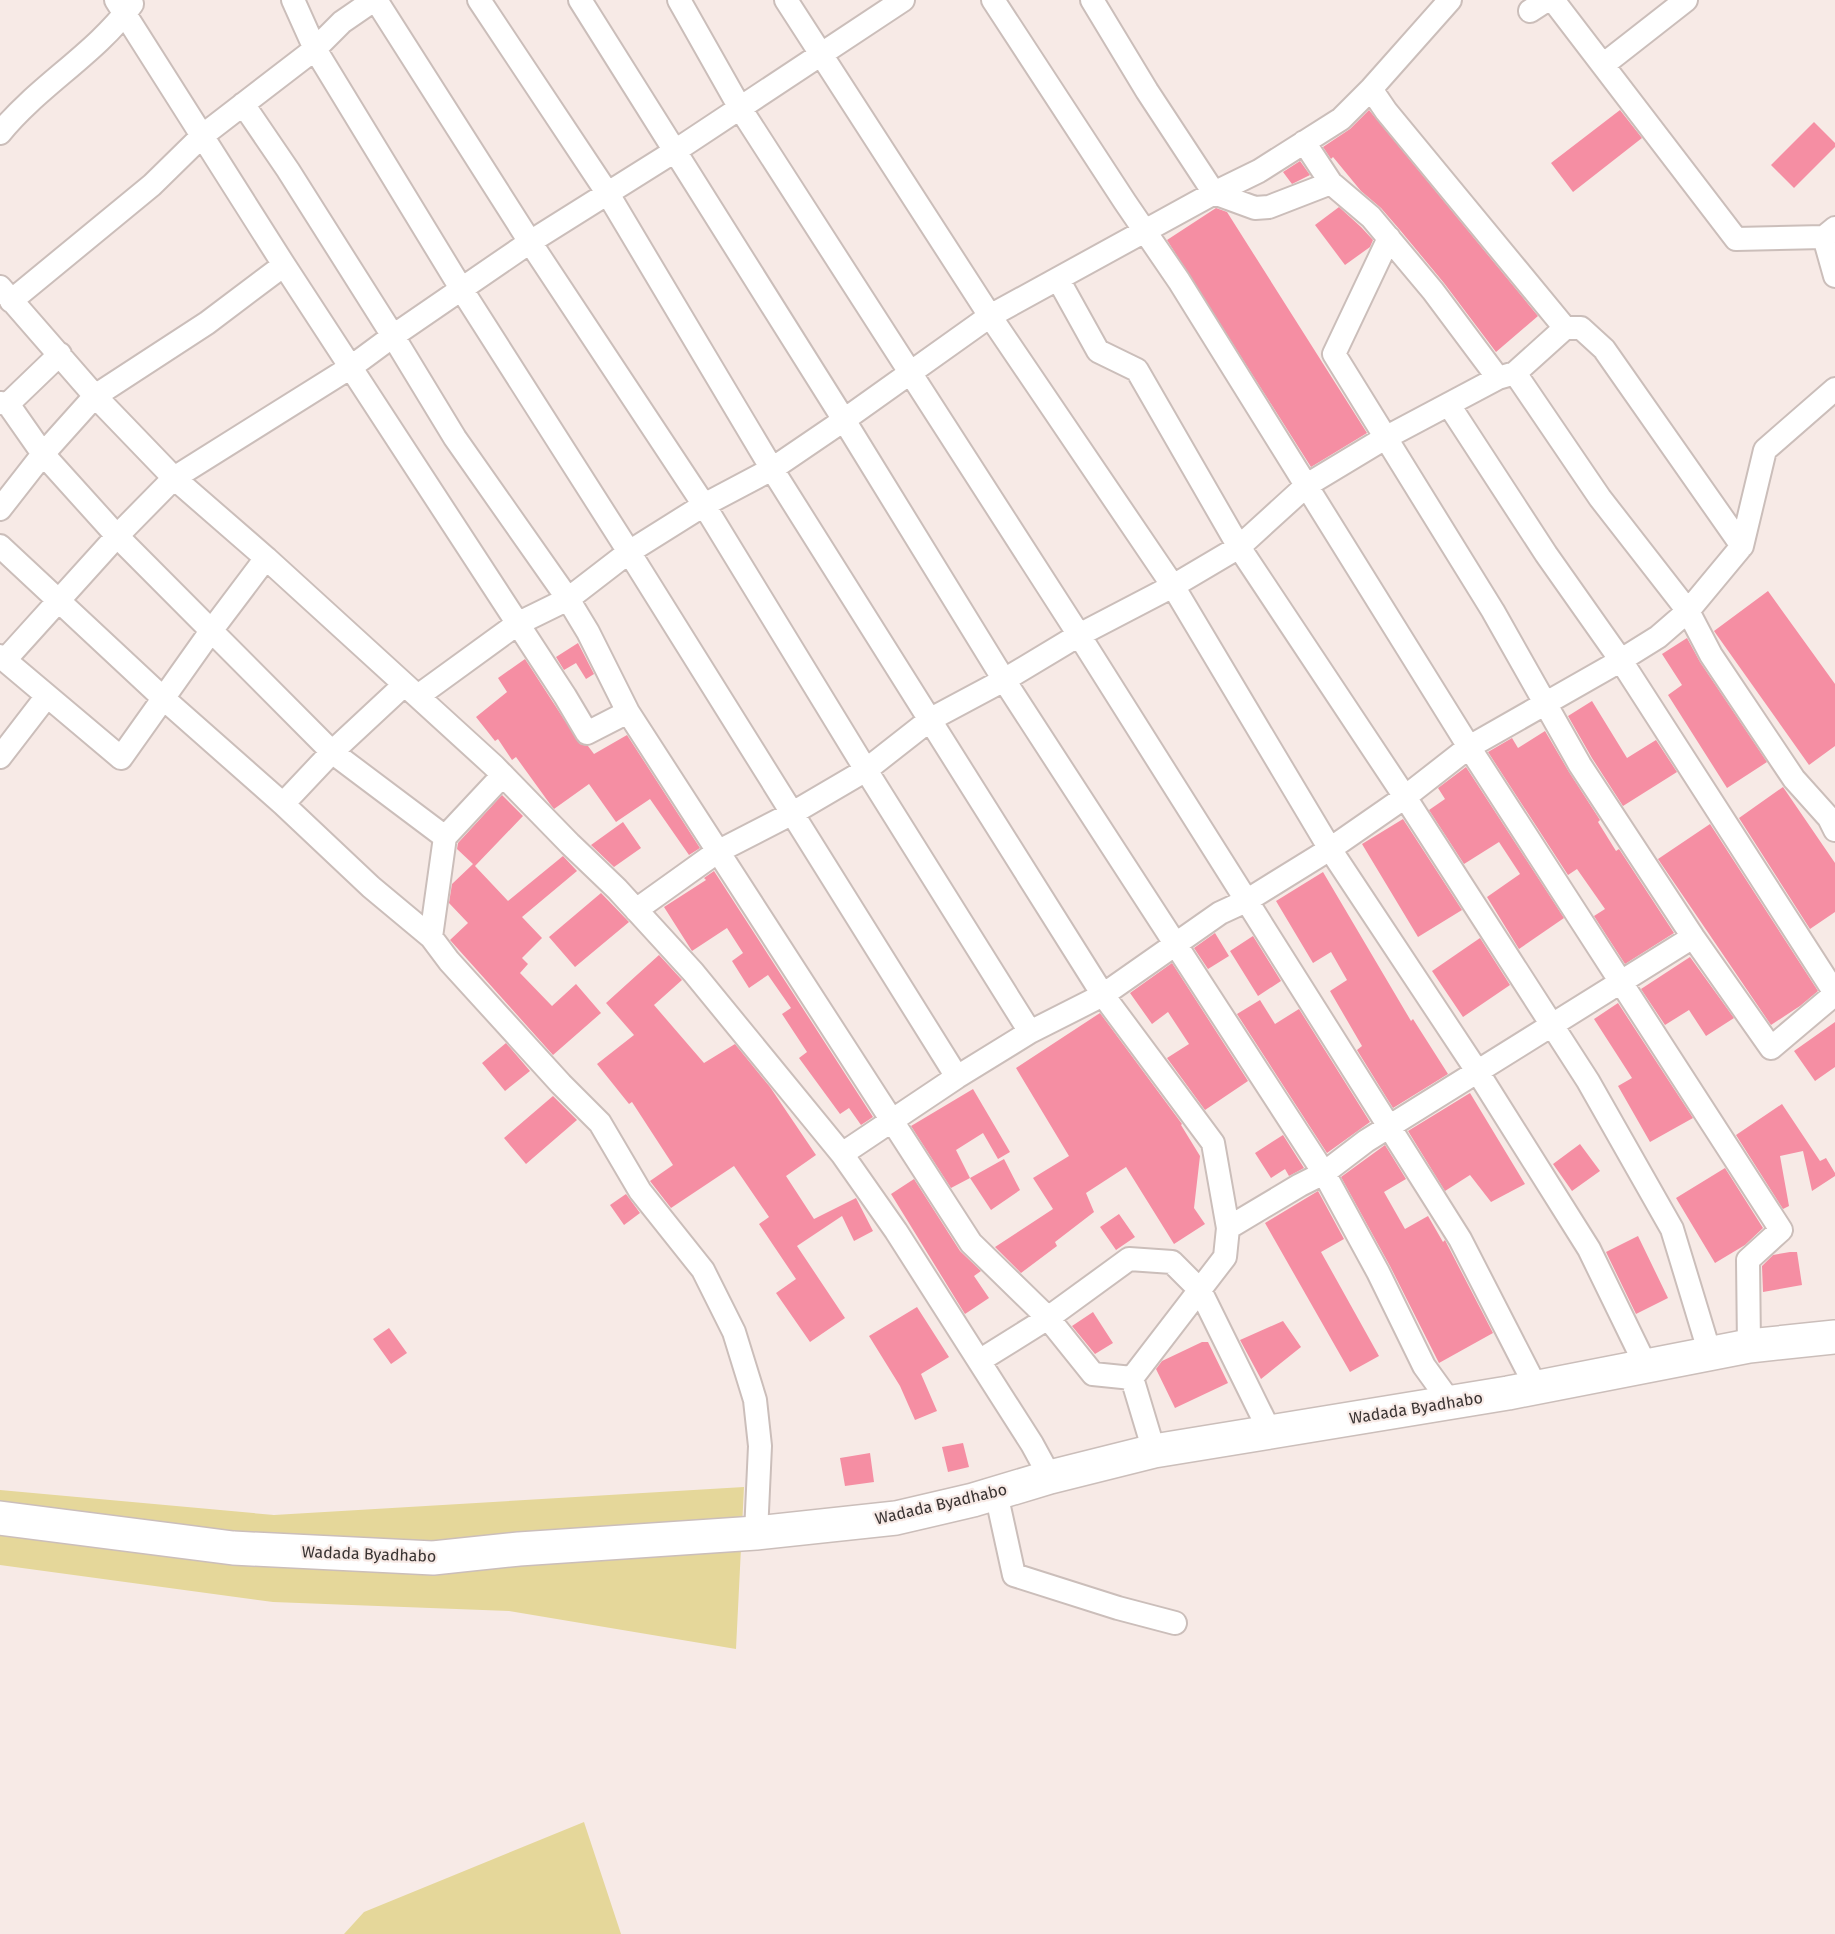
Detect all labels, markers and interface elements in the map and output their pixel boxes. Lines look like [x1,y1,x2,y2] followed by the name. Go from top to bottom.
[1348,1388,1484,1428] street label: Wadada Byadhabo
[873,1480,1009,1528] street label: Wadada Byadhabo
[301,1542,437,1566] street label: Wadada Byadhabo

